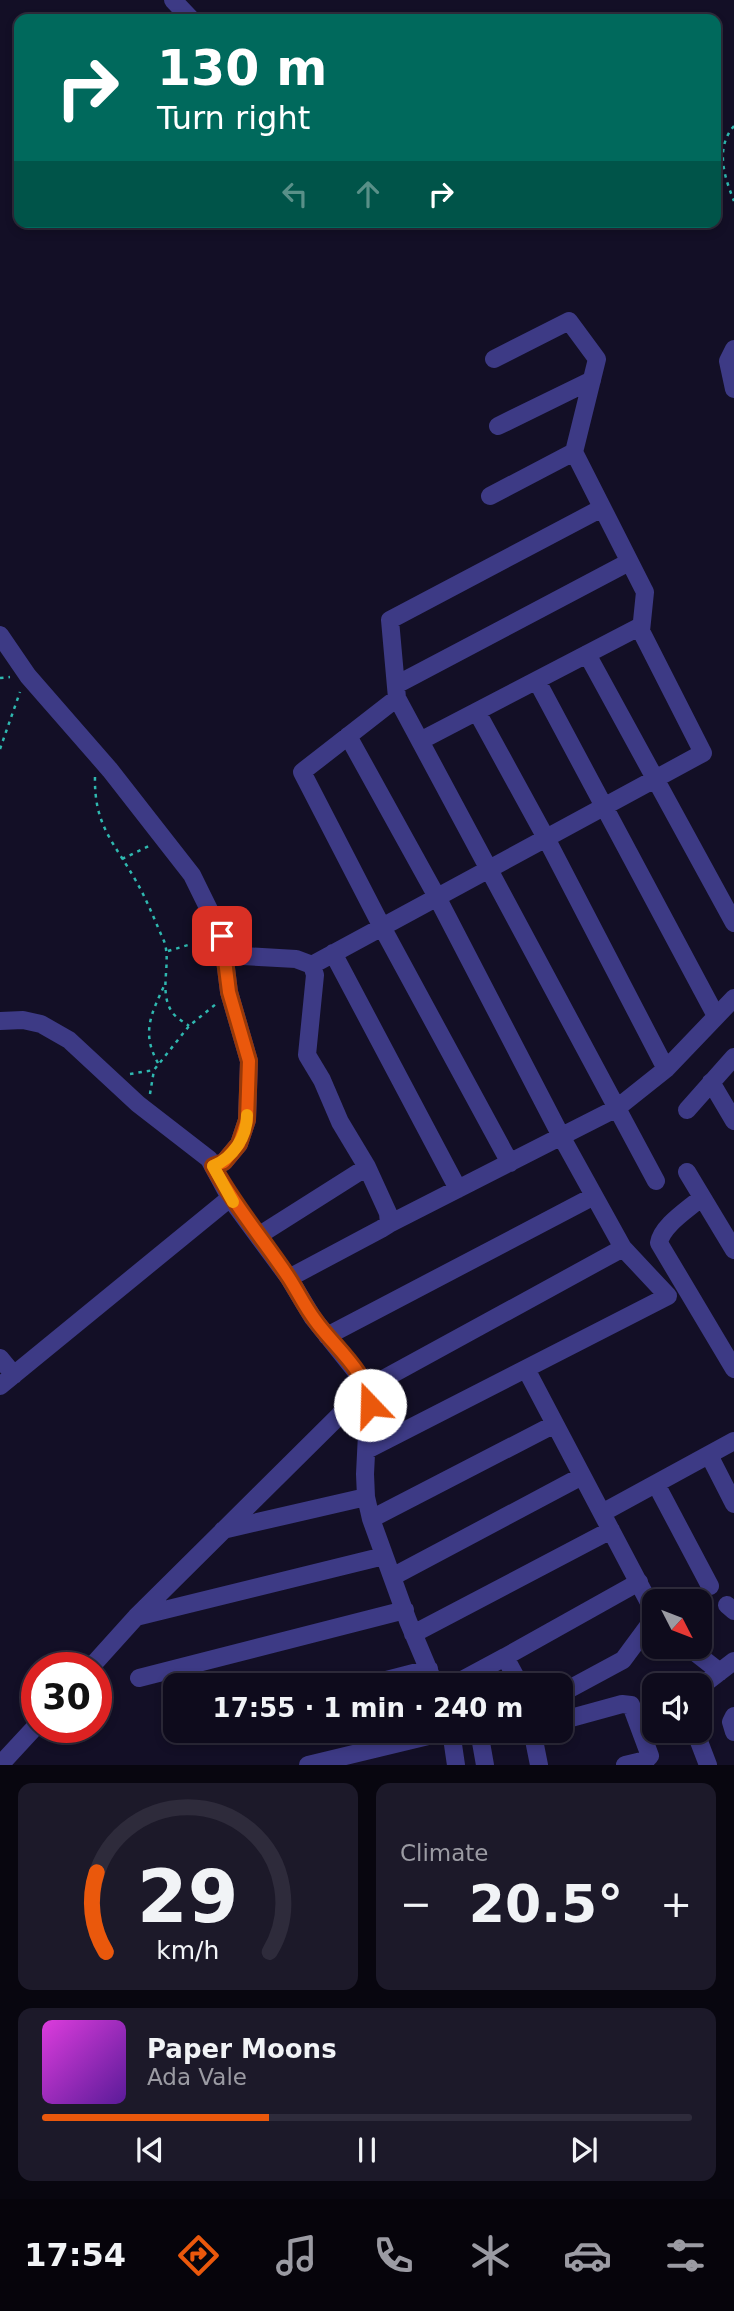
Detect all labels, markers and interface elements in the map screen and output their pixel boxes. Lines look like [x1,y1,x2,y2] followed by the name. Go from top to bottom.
[157,40,327,97] text: 130 m
[42,42,133,133] icon: right
[157,99,310,137] text: Turn right
[276,175,314,213] icon: left
[349,175,387,213] icon: ahead
[422,175,460,213] icon: right
[192,906,252,966] pin
[203,917,241,955] icon: arrive
[333,1368,407,1442] position arrow
[642,1589,712,1659] north arrow
[642,1589,712,1743] map controls
[21,1652,112,1743] speed limit sign: 30
[642,1673,712,1743] button: sound
[213,1693,523,1723] text: 17:55 · 1 min · 240 m
[400,1840,489,1866] text: Climate
[137,1855,239,1940] text: 29
[469,1874,623,1934] text: 20.5°
[400,1882,432,1926] text: −
[660,1882,692,1926] text: +
[156,1936,220,1965] text: km/h
[147,2034,337,2064] text: Paper Moons
[147,2064,247,2090] text: Ada Vale
[131,2131,169,2169] icon: previous
[348,2131,386,2169] icon: pause
[565,2131,603,2169] icon: next
[174,2231,223,2280] icon: directions
[272,2231,321,2280] icon: music
[369,2231,418,2280] icon: phone
[466,2231,515,2280] icon: climate
[563,2231,612,2280] icon: car
[661,2231,710,2280] icon: filters
[24,2236,126,2274] text: 17:54

